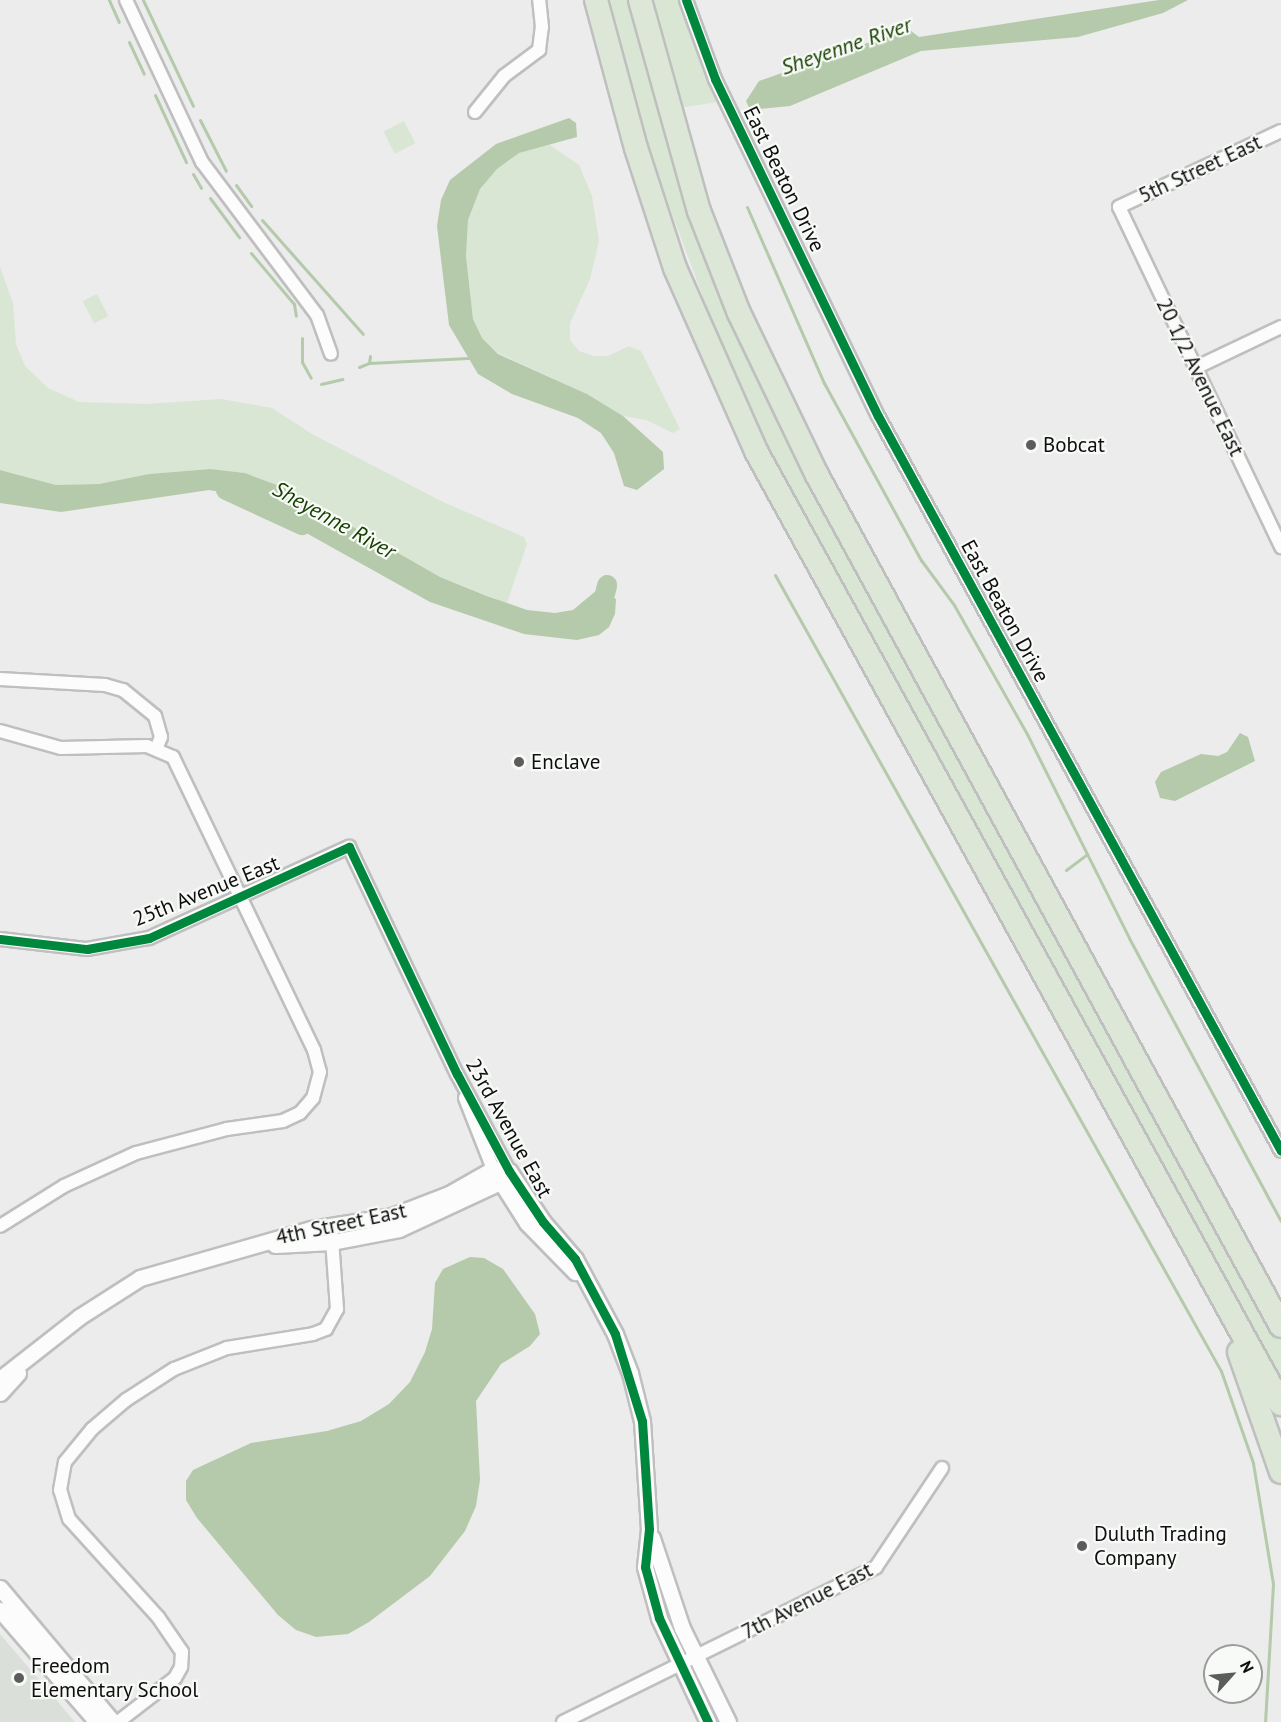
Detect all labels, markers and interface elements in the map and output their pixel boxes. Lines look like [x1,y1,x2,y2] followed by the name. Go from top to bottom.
[777,11,915,81] water label: Sheyenne River
[738,102,830,256] street label: East Beaton Drive
[1135,130,1265,208] street label: 5th Street East
[1151,294,1249,460] street label: 20 1/2 Avenue East
[1043,432,1105,458] place label: Bobcat
[1024,438,1038,452] marker: Bobcat
[268,475,400,565] water label: Sheyenne River
[955,535,1055,687] street label: East Beaton Drive
[531,749,600,775] place label: Enclave
[512,755,526,769] marker: Enclave
[129,850,283,932] street label: 25th Avenue East
[460,1054,558,1202] street label: 23rd Avenue East
[274,1198,408,1250] street label: 4th Street East
[1094,1521,1227,1571] place label: Duluth Trading Company
[1075,1539,1089,1553] marker: Duluth Trading Company
[737,1557,877,1645] street label: 7th Avenue East
[1203,1644,1263,1704] north arrow
[31,1653,199,1703] place label: Freedom Elementary School
[1236,1658,1259,1676] text: N
[12,1671,26,1685] marker: Freedom Elementary School

